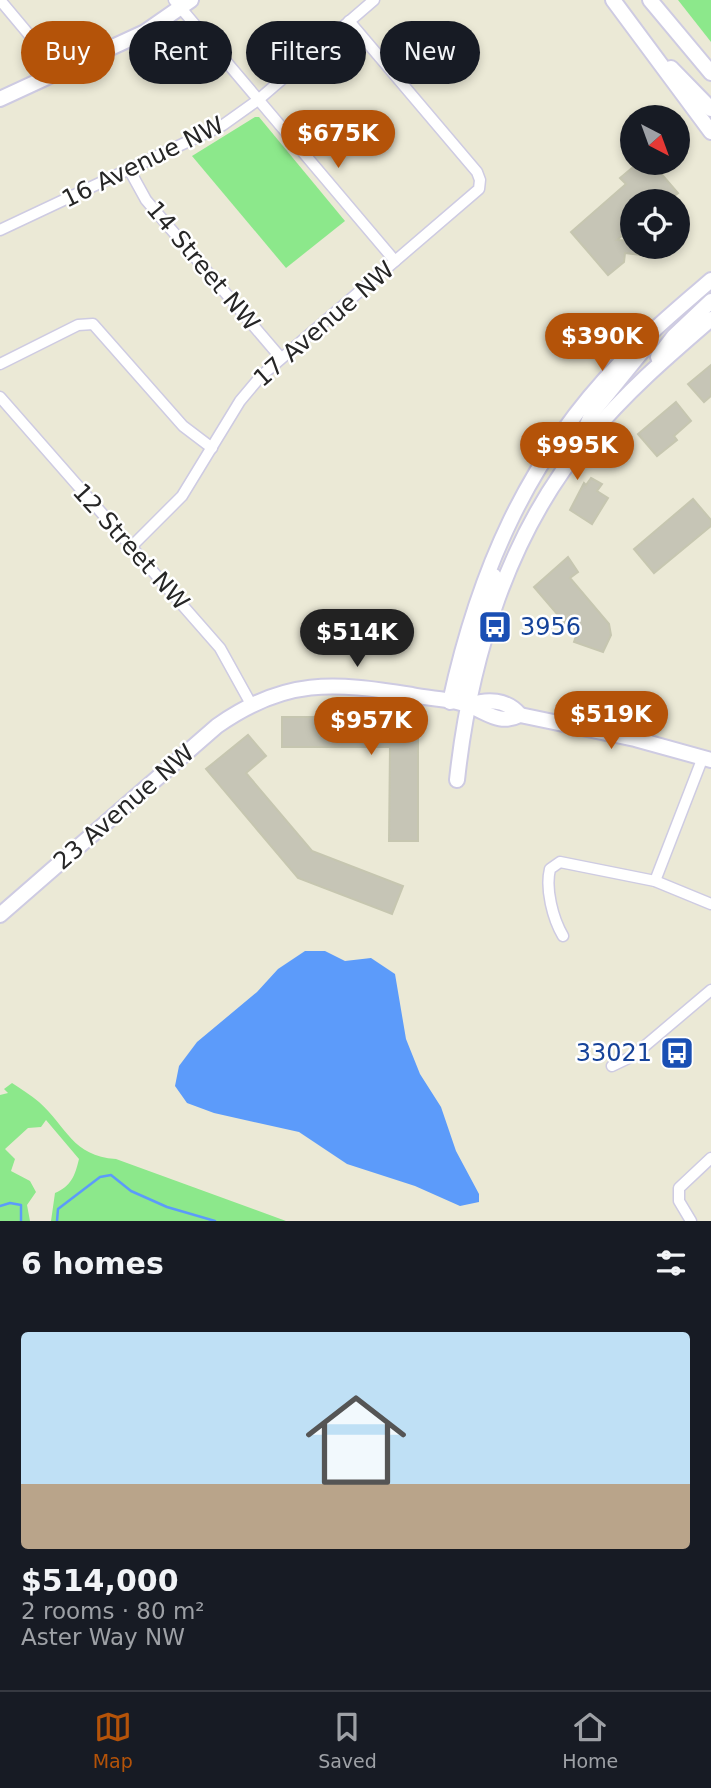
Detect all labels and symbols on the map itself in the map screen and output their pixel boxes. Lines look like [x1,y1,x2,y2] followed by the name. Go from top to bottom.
[620,105,690,175] north arrow
[289,110,387,170] pin: $675K
[57,111,229,213] street label: 16 Avenue NW
[141,196,265,336] street label: 14 Street NW
[248,255,400,393] street label: 17 Avenue NW
[553,314,651,373] pin: $390K
[528,422,626,482] pin: $995K
[67,478,195,616] street label: 12 Street NW
[476,608,514,646] bus stop icon: 3956
[308,610,406,669] pin: $514K
[520,613,581,641] place label: 3956
[562,692,660,751] pin: $519K
[322,698,420,757] pin: $957K
[48,738,200,876] street label: 23 Avenue NW
[658,1034,696,1072] bus stop icon: 33021
[576,1039,652,1067] place label: 33021

